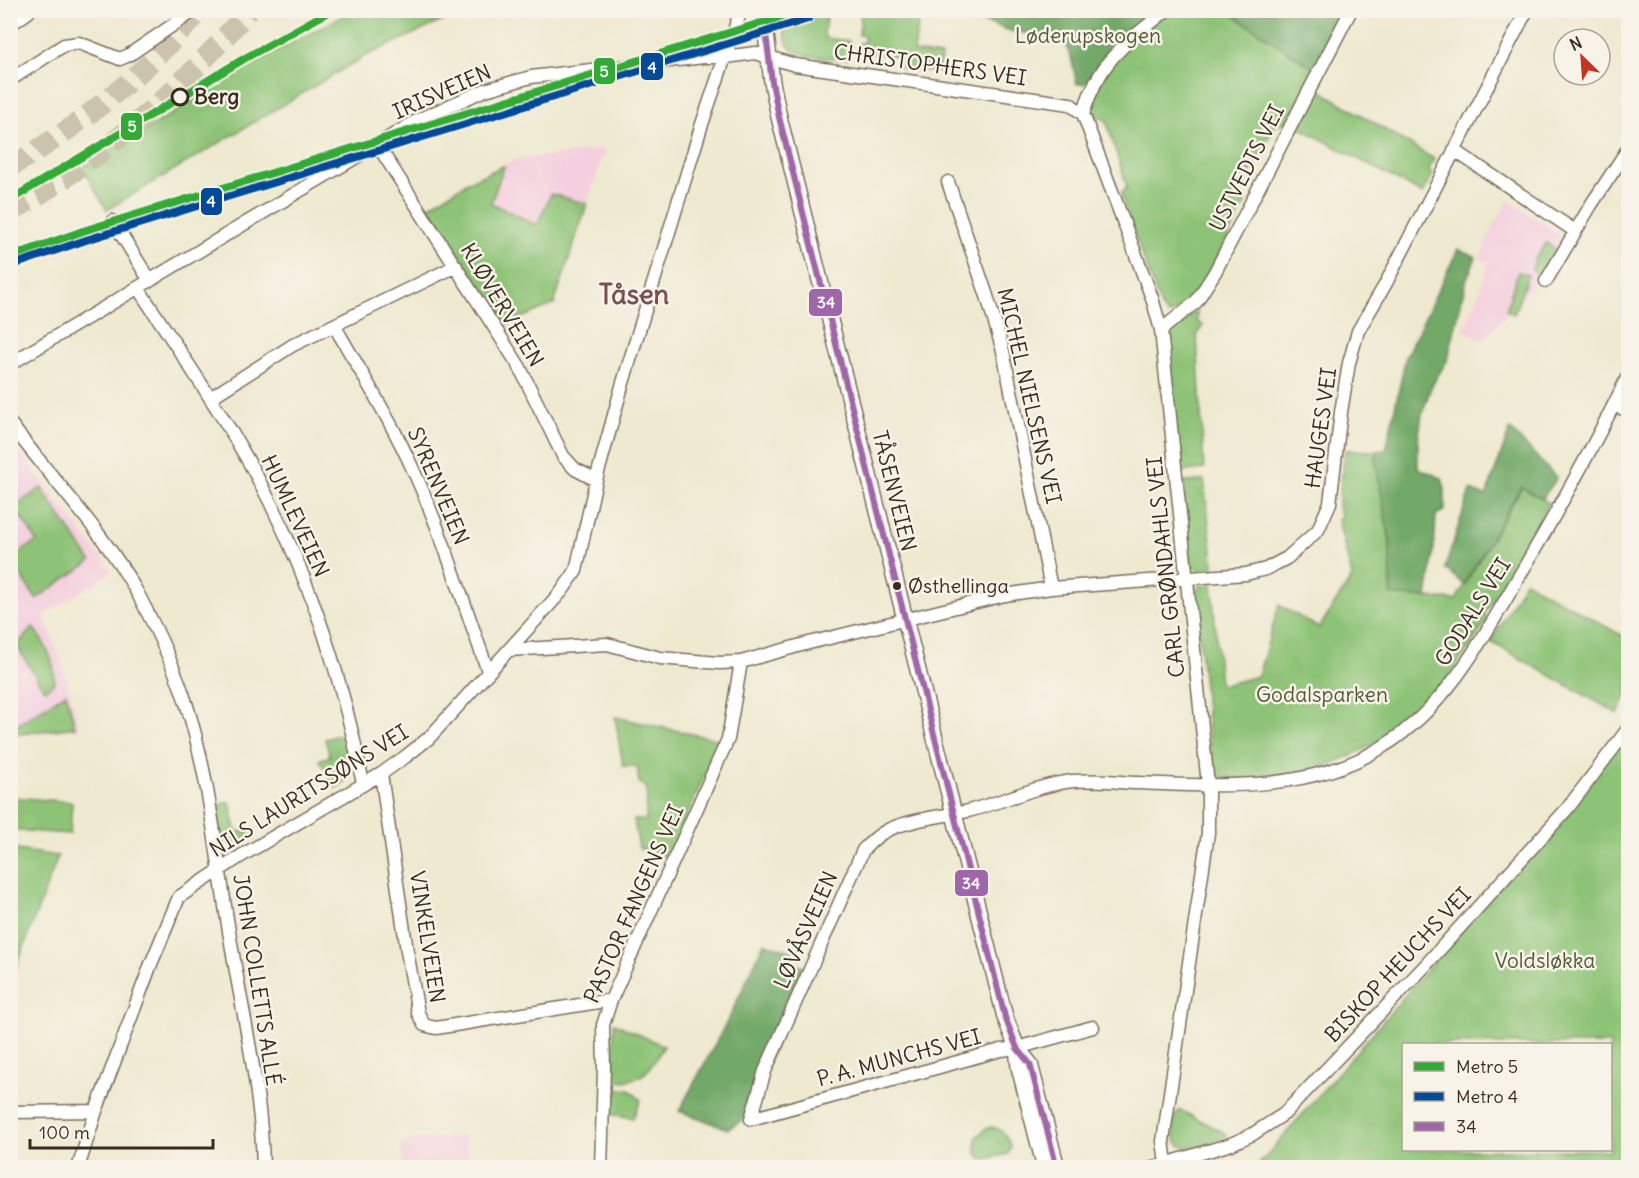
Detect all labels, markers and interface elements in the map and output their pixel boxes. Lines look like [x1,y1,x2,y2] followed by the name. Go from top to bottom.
[1015,22,1161,49] park label: Løderupskogen
[1552,27,1612,87] north arrow
[1566,32,1585,55] text: N
[832,38,1028,91] street label: CHRISTOPHERS VEI
[640,52,664,81] line badge: 4
[593,57,616,85] line badge: 5
[647,57,657,77] text: 4
[388,58,495,125] street label: IRISVEIEN
[599,61,609,81] text: 5
[194,83,239,110] place label: Berg
[171,88,189,106] marker: Berg
[1203,100,1290,236] street label: USTVEDTS VEI
[120,112,143,141] line badge: 5
[127,116,137,136] text: 5
[200,187,223,216] line badge: 4
[206,191,216,211] text: 4
[455,238,550,372] street label: KLØVERVEIEN
[599,277,669,311] district label: Tåsen
[992,285,1067,506] street label: MICHEL NIELSENS VEI
[808,288,843,317] line badge: 34
[817,292,835,312] text: 34
[1299,366,1342,490] street label: HAUGES VEI
[402,423,475,549] street label: SYRENVEIEN
[866,428,923,554] street label: TÅSENVEIEN
[255,450,336,581] street label: HUMLEVEIEN
[1140,455,1191,679] street label: CARL GRØNDAHLS VEI
[1429,553,1516,671] street label: GODALS VEI
[908,573,1009,598] place label: Østhellinga
[891,580,903,592] marker: Østhellinga
[1256,681,1388,708] park label: Godalsparken
[204,718,413,863] street label: NILS LAURITSSØNS VEI
[578,800,689,1007] street label: PASTOR FANGENS VEI
[768,867,843,993] street label: LØVÅSVEIEN
[404,869,451,1005] street label: VINKELVEIEN
[954,869,989,897] line badge: 34
[227,872,288,1088] street label: JOHN COLLETTS ALLÉ
[962,873,980,893] text: 34
[1319,881,1477,1048] street label: BISKOP HEUCHS VEI
[1495,947,1595,974] park label: Voldsløkka
[814,1023,984,1092] street label: P. A. MUNCHS VEI
[1402,1043,1612,1151] legend
[1456,1055,1518,1078] text: Metro 5
[1456,1085,1518,1108] text: Metro 4
[30,1112,213,1150] scale bar
[1456,1115,1477,1138] text: 34
[39,1121,90,1144] text: 100 m

